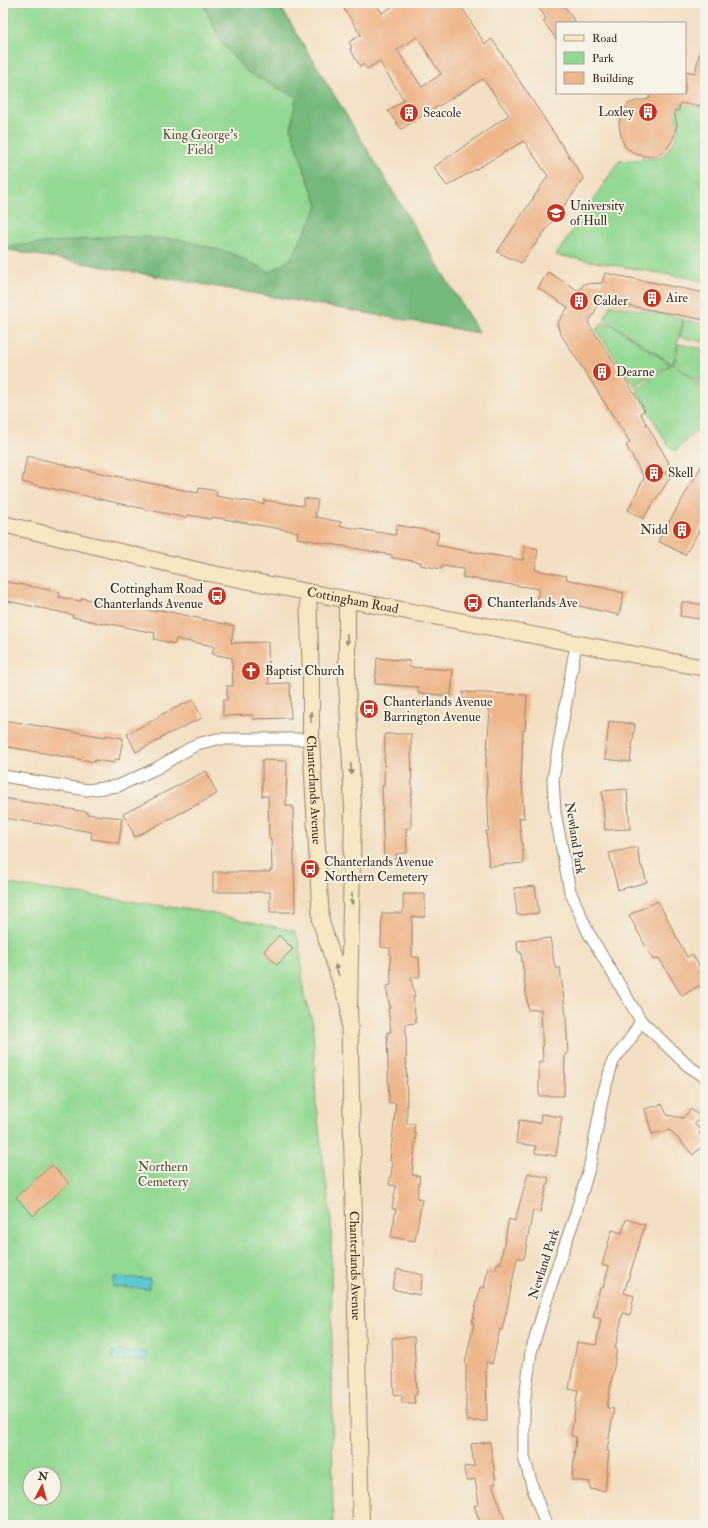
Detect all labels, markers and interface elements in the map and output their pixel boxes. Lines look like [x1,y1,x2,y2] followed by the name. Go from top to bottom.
[556,22,686,94] legend
[592,31,617,46] text: Road
[592,51,614,66] text: Park
[592,71,635,86] text: Building
[637,101,659,123] building icon: Loxley
[398,102,420,124] building icon: Seacole
[598,104,634,121] place label: Loxley
[423,105,462,121] place label: Seacole
[162,127,238,158] park label: King George's Field
[570,198,625,229] place label: University of Hull
[545,202,567,224] school or university icon: University of Hull
[641,287,663,309] building icon: Aire
[568,290,590,312] building icon: Calder
[665,290,689,306] place label: Aire
[593,293,628,309] place label: Calder
[591,361,613,383] building icon: Dearne
[616,364,655,380] place label: Dearne
[643,462,665,484] building icon: Skell
[668,465,694,481] place label: Skell
[671,519,693,541] building icon: Nidd
[640,522,669,538] place label: Nidd
[94,581,204,612] place label: Cottingham Road Chanterlands Avenue
[305,584,400,617] street label: Cottingham Road
[206,585,228,607] bus stop icon: Cottingham Road Chanterlands Avenue
[462,592,484,614] bus stop icon: Chanterlands Ave
[487,595,578,611] place label: Chanterlands Ave
[344,633,350,646] one-way arrow
[240,660,262,682] church icon: Baptist Church
[265,663,345,680] place label: Baptist Church
[383,694,493,725] place label: Chanterlands Avenue Barrington Avenue
[358,698,380,720] bus stop icon: Chanterlands Avenue Barrington Avenue
[308,710,314,723] one-way arrow
[303,735,325,846] street label: Chanterlands Avenue
[348,763,355,775] one-way arrow
[561,801,589,876] street label: Newland Park
[324,854,434,886] place label: Chanterlands Avenue Northern Cemetery
[299,858,321,880] bus stop icon: Chanterlands Avenue Northern Cemetery
[349,893,355,906] one-way arrow
[333,964,339,976] one-way arrow
[138,1159,189,1191] park label: Northern Cemetery
[346,1211,364,1321] street label: Chanterlands Avenue
[525,1226,563,1301] street label: Newland Park
[22,1466,62,1506] north arrow
[36,1469,50,1484] text: N

